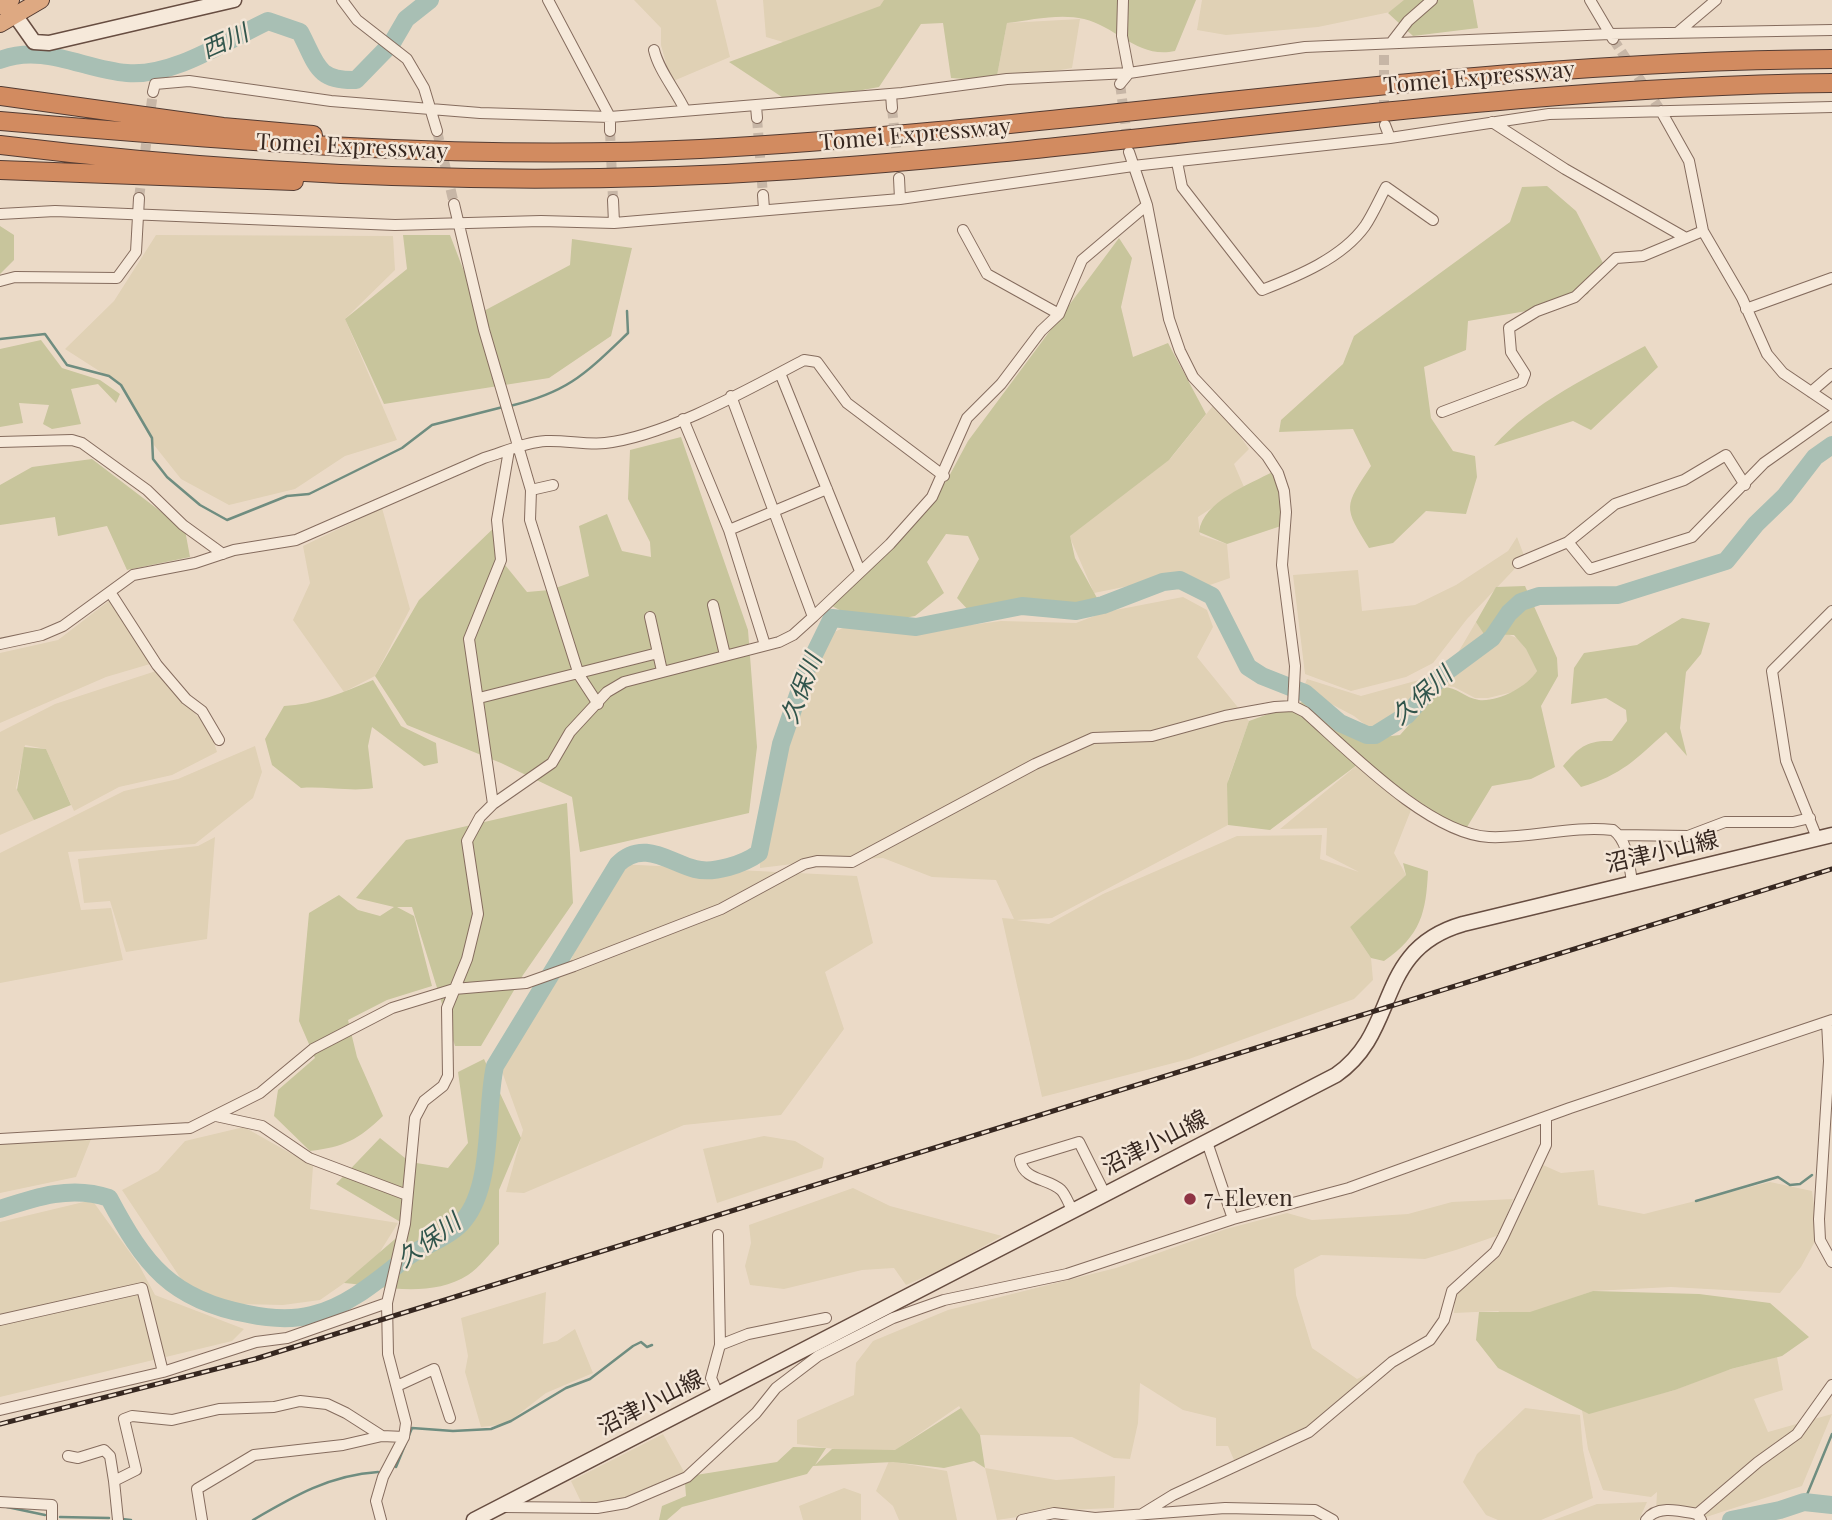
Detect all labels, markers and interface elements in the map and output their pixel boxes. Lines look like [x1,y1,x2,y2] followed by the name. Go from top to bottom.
[197,19,253,65] water label: 西川
[1382,56,1576,100] street label: Tomei Expressway
[818,113,1012,157] street label: Tomei Expressway
[255,128,449,166] street label: Tomei Expressway
[776,650,828,728] water label: 久保川
[1386,661,1458,731] water label: 久保川
[1603,826,1721,878] street label: 沼津小山線
[1098,1105,1212,1181] street label: 沼津小山線
[1204,1185,1293,1213] place label: 7-Eleven
[1182,1191,1198,1207] marker: 7-Eleven
[391,1208,467,1274] water label: 久保川
[594,1365,708,1441] street label: 沼津小山線

